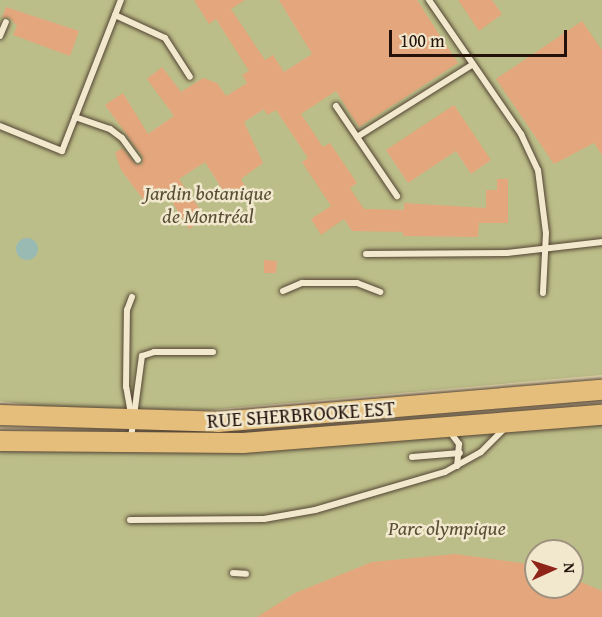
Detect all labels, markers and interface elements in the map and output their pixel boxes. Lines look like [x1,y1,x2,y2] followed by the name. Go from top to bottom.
[392,18,570,56] scale bar
[400,27,445,54] text: 100 m
[144,181,272,228] park label: Jardin botanique de Montréal
[206,395,396,433] street label: RUE SHERBROOKE EST
[388,515,506,539] park label: Parc olympique
[524,539,584,599] north arrow
[558,562,582,574] text: N

